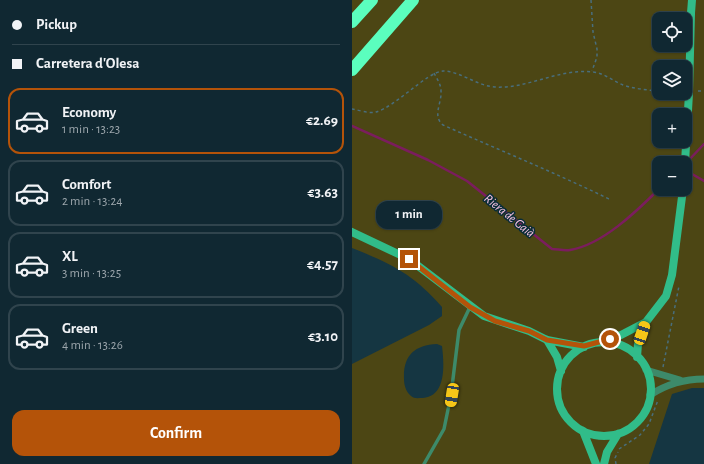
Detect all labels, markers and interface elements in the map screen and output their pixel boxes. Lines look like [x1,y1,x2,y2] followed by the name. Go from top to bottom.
[652,12,692,196] map controls
[652,12,692,52] button: locate
[36,17,77,32] text: Pickup
[36,56,139,71] text: Carretera d'Olesa
[652,60,692,100] button: layers
[14,103,50,139] icon: car
[62,105,116,120] text: Economy
[652,108,692,148] button: +
[306,113,338,128] text: €2.69
[62,123,120,136] text: 1 min · 13:23
[652,156,692,196] button: −
[14,175,50,211] icon: car
[62,177,111,192] text: Comfort
[307,185,338,200] text: €3.63
[481,192,537,240] water label: Riera de Gaià
[62,195,123,208] text: 2 min · 13:24
[376,201,442,229] callout: 1 min
[395,208,423,221] text: 1 min
[14,247,50,283] icon: car
[62,249,78,264] text: XL
[400,250,418,268] route end
[307,257,338,272] text: €4.57
[62,267,121,280] text: 3 min · 13:25
[14,319,50,355] icon: car
[632,320,652,346] car
[62,321,98,336] text: Green
[308,329,338,344] text: €3.10
[601,330,619,348] route start
[62,339,123,352] text: 4 min · 13:26
[444,382,460,408] car
[12,410,340,456] button: Confirm

